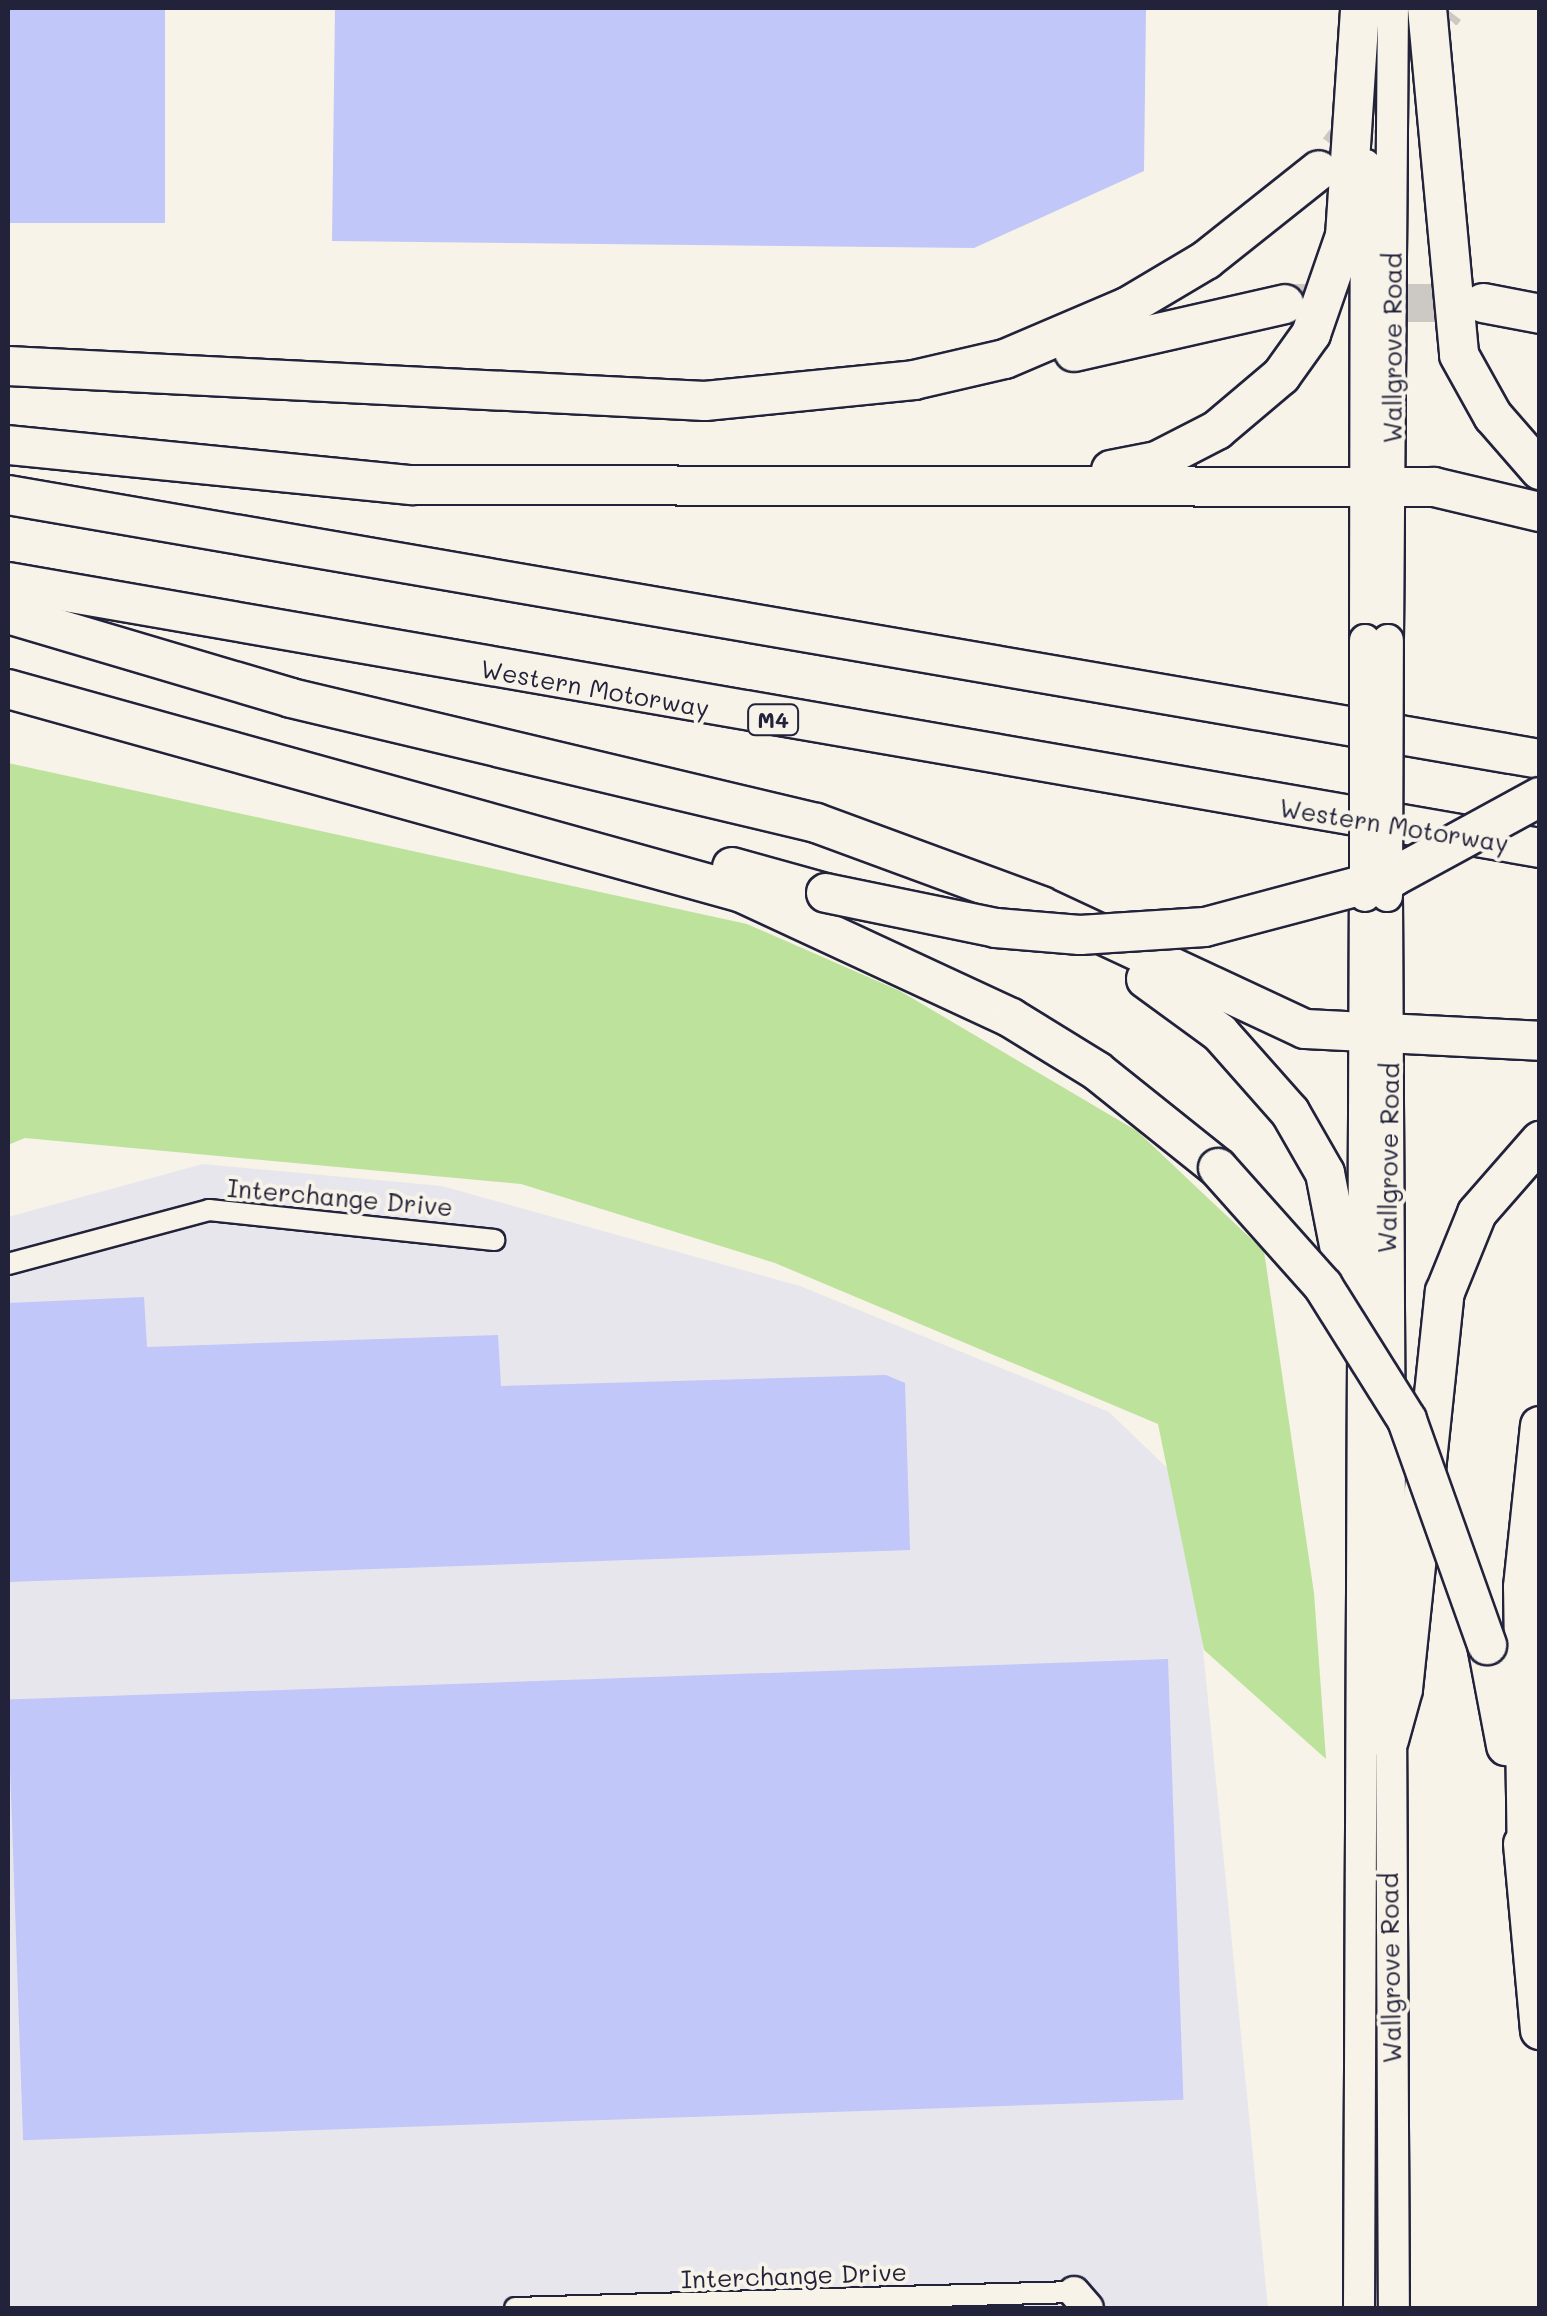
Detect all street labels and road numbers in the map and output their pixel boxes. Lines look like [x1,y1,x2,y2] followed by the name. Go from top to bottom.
[1377,253,1407,443] street label: Wallgrove Road
[478,653,712,723] street label: Western Motorway
[746,703,800,737] road number: M4
[1277,792,1511,858] street label: Western Motorway
[1371,1062,1405,1254] street label: Wallgrove Road
[226,1172,454,1222] street label: Interchange Drive
[1373,1872,1407,2064] street label: Wallgrove Road
[680,2256,908,2294] street label: Interchange Drive

